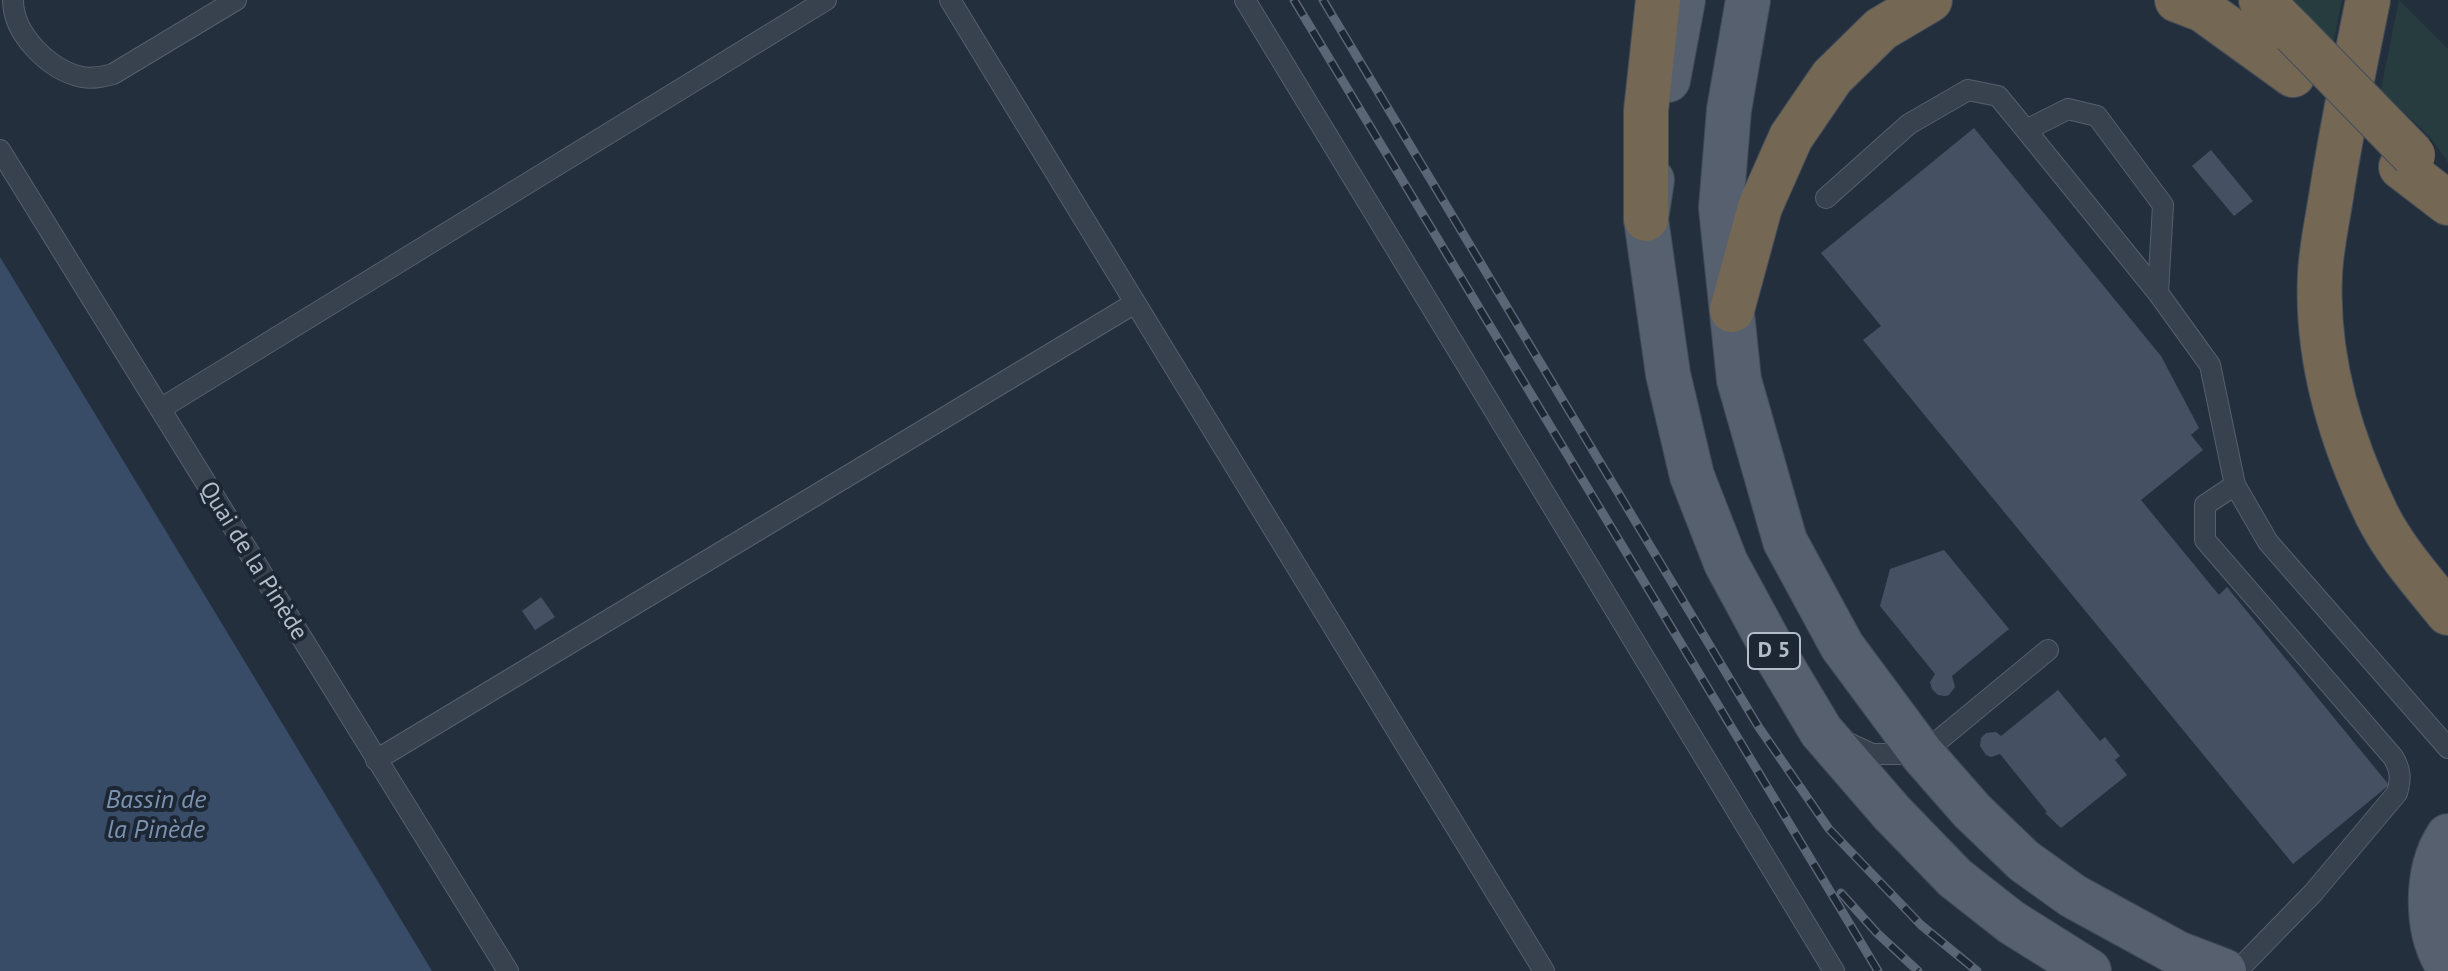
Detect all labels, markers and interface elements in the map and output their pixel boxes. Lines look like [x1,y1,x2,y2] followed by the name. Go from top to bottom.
[193,477,313,645] street label: Quai de la Pinède
[1748,633,1800,669] road number: D 5
[106,785,206,846] water label: Bassin de la Pinède

